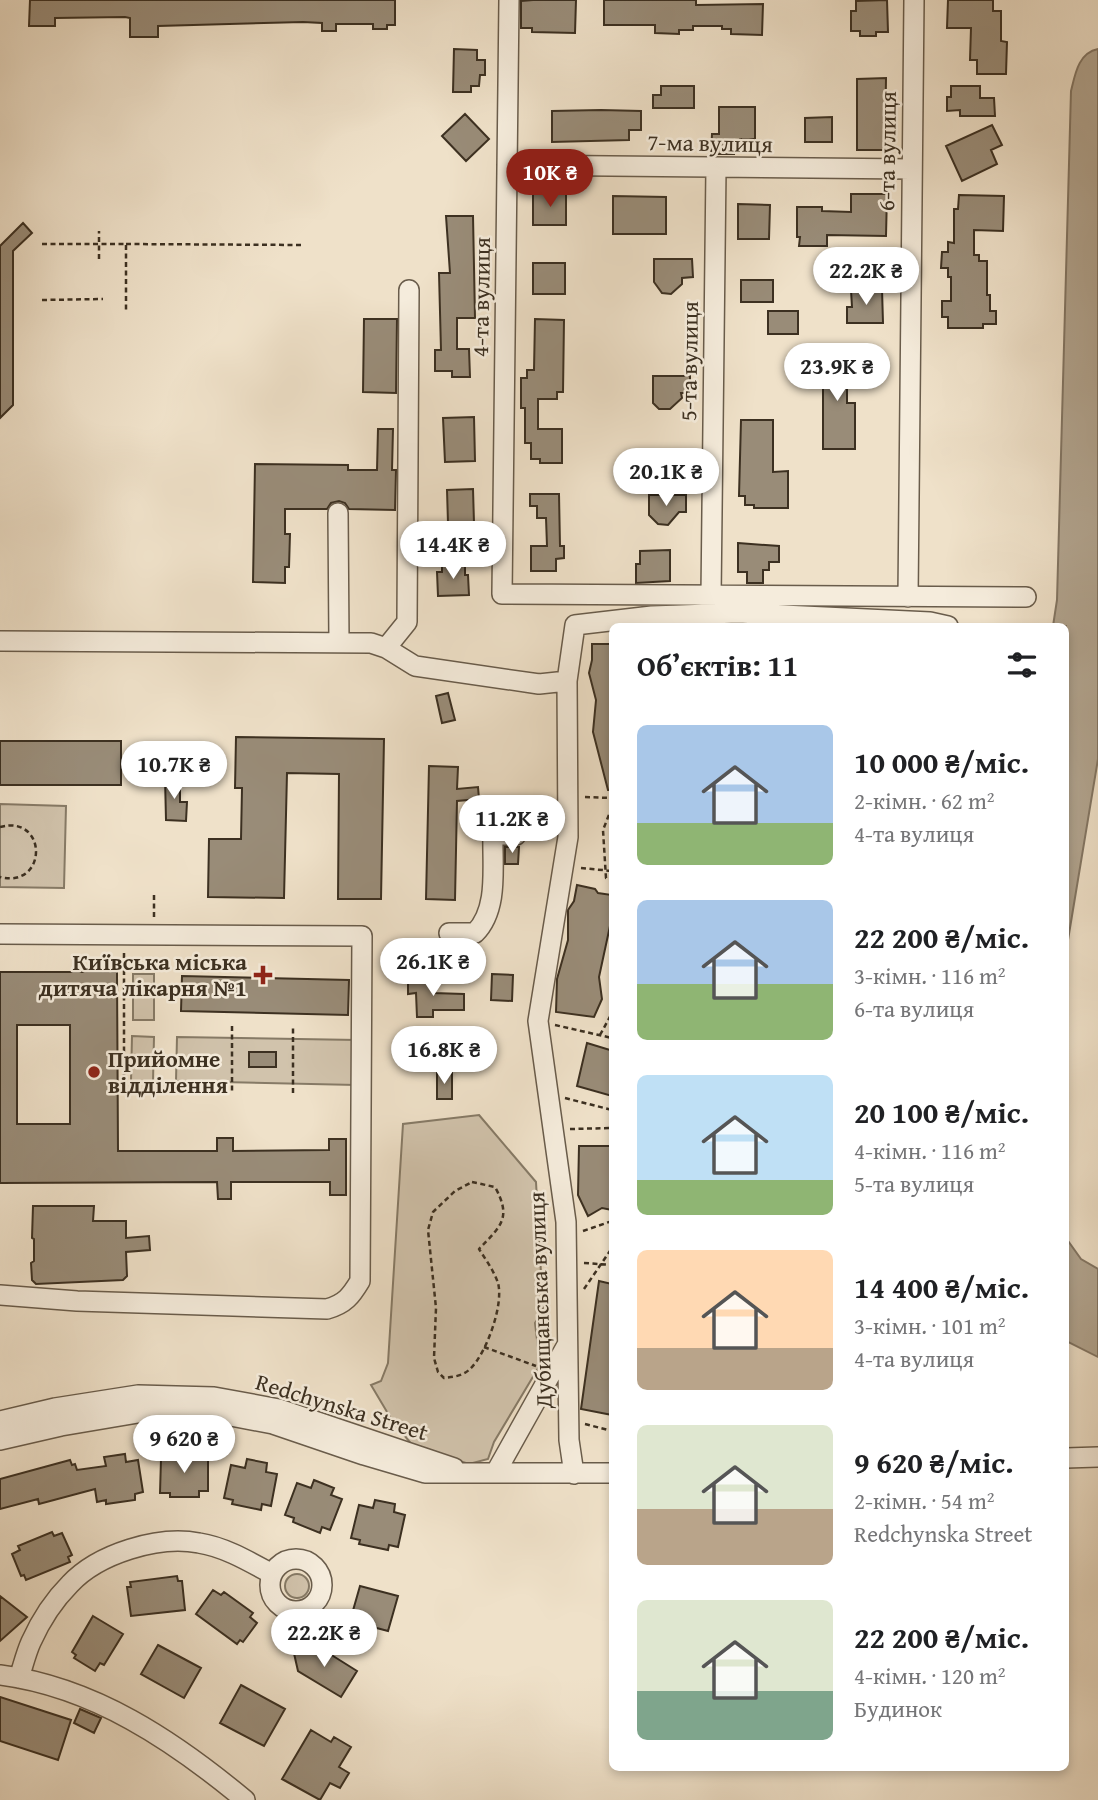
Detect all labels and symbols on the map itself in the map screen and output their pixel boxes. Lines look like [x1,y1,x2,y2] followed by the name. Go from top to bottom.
[869,90,904,211] street label: 6-та вулиця
[647,125,773,160] street label: 7-ма вулиця
[501,150,599,209] pin: 10K ₴
[463,236,498,357] street label: 4-та вулиця
[801,247,931,307] pin: 22.2K ₴
[671,300,706,421] street label: 5-та вулиця
[772,344,902,403] pin: 23.9K ₴
[601,448,731,508] pin: 20.1K ₴
[388,522,518,581] pin: 14.4K ₴
[109,742,239,801] pin: 10.7K ₴
[447,796,577,855] pin: 11.2K ₴
[368,939,498,998] pin: 26.1K ₴
[39,945,247,1004] place label: Київська міська дитяча лікарня №1
[253,965,273,985] marker: Київська міська дитяча лікарня №1
[379,1026,509,1086] pin: 16.8K ₴
[108,1042,228,1101] place label: Прийомне відділення
[86,1064,102,1080] marker: Прийомне відділення
[519,1191,560,1410] street label: Дубищанська вулиця
[252,1365,432,1448] street label: Redchynska Street
[119,1416,249,1475] pin: 9 620 ₴
[259,1610,389,1669] pin: 22.2K ₴

